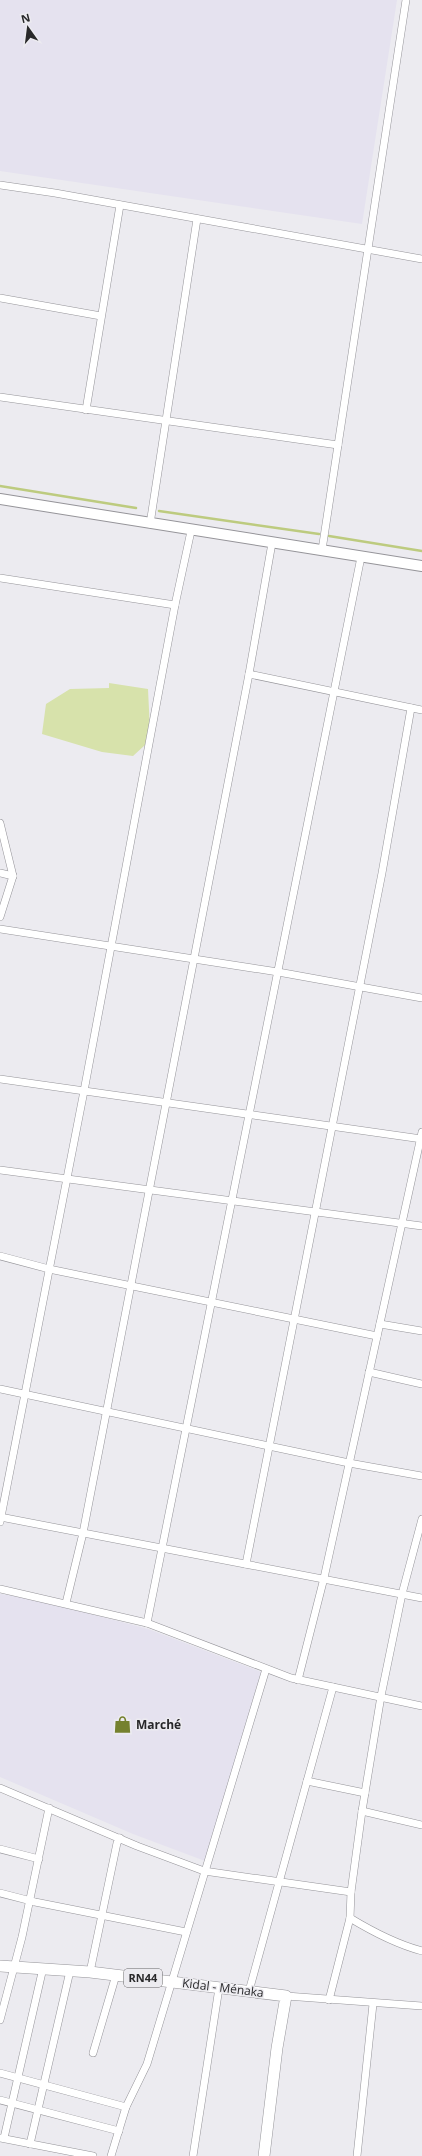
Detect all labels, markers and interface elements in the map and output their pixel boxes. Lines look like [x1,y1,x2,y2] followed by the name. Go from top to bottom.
[8,8,48,48] north arrow
[19,9,32,26] text: N
[113,1715,133,1735] shop icon: Marché
[136,1716,181,1733] place label: Marché
[124,1969,162,1987] road number: RN44
[181,1974,265,2001] street label: Kidal - Ménaka

